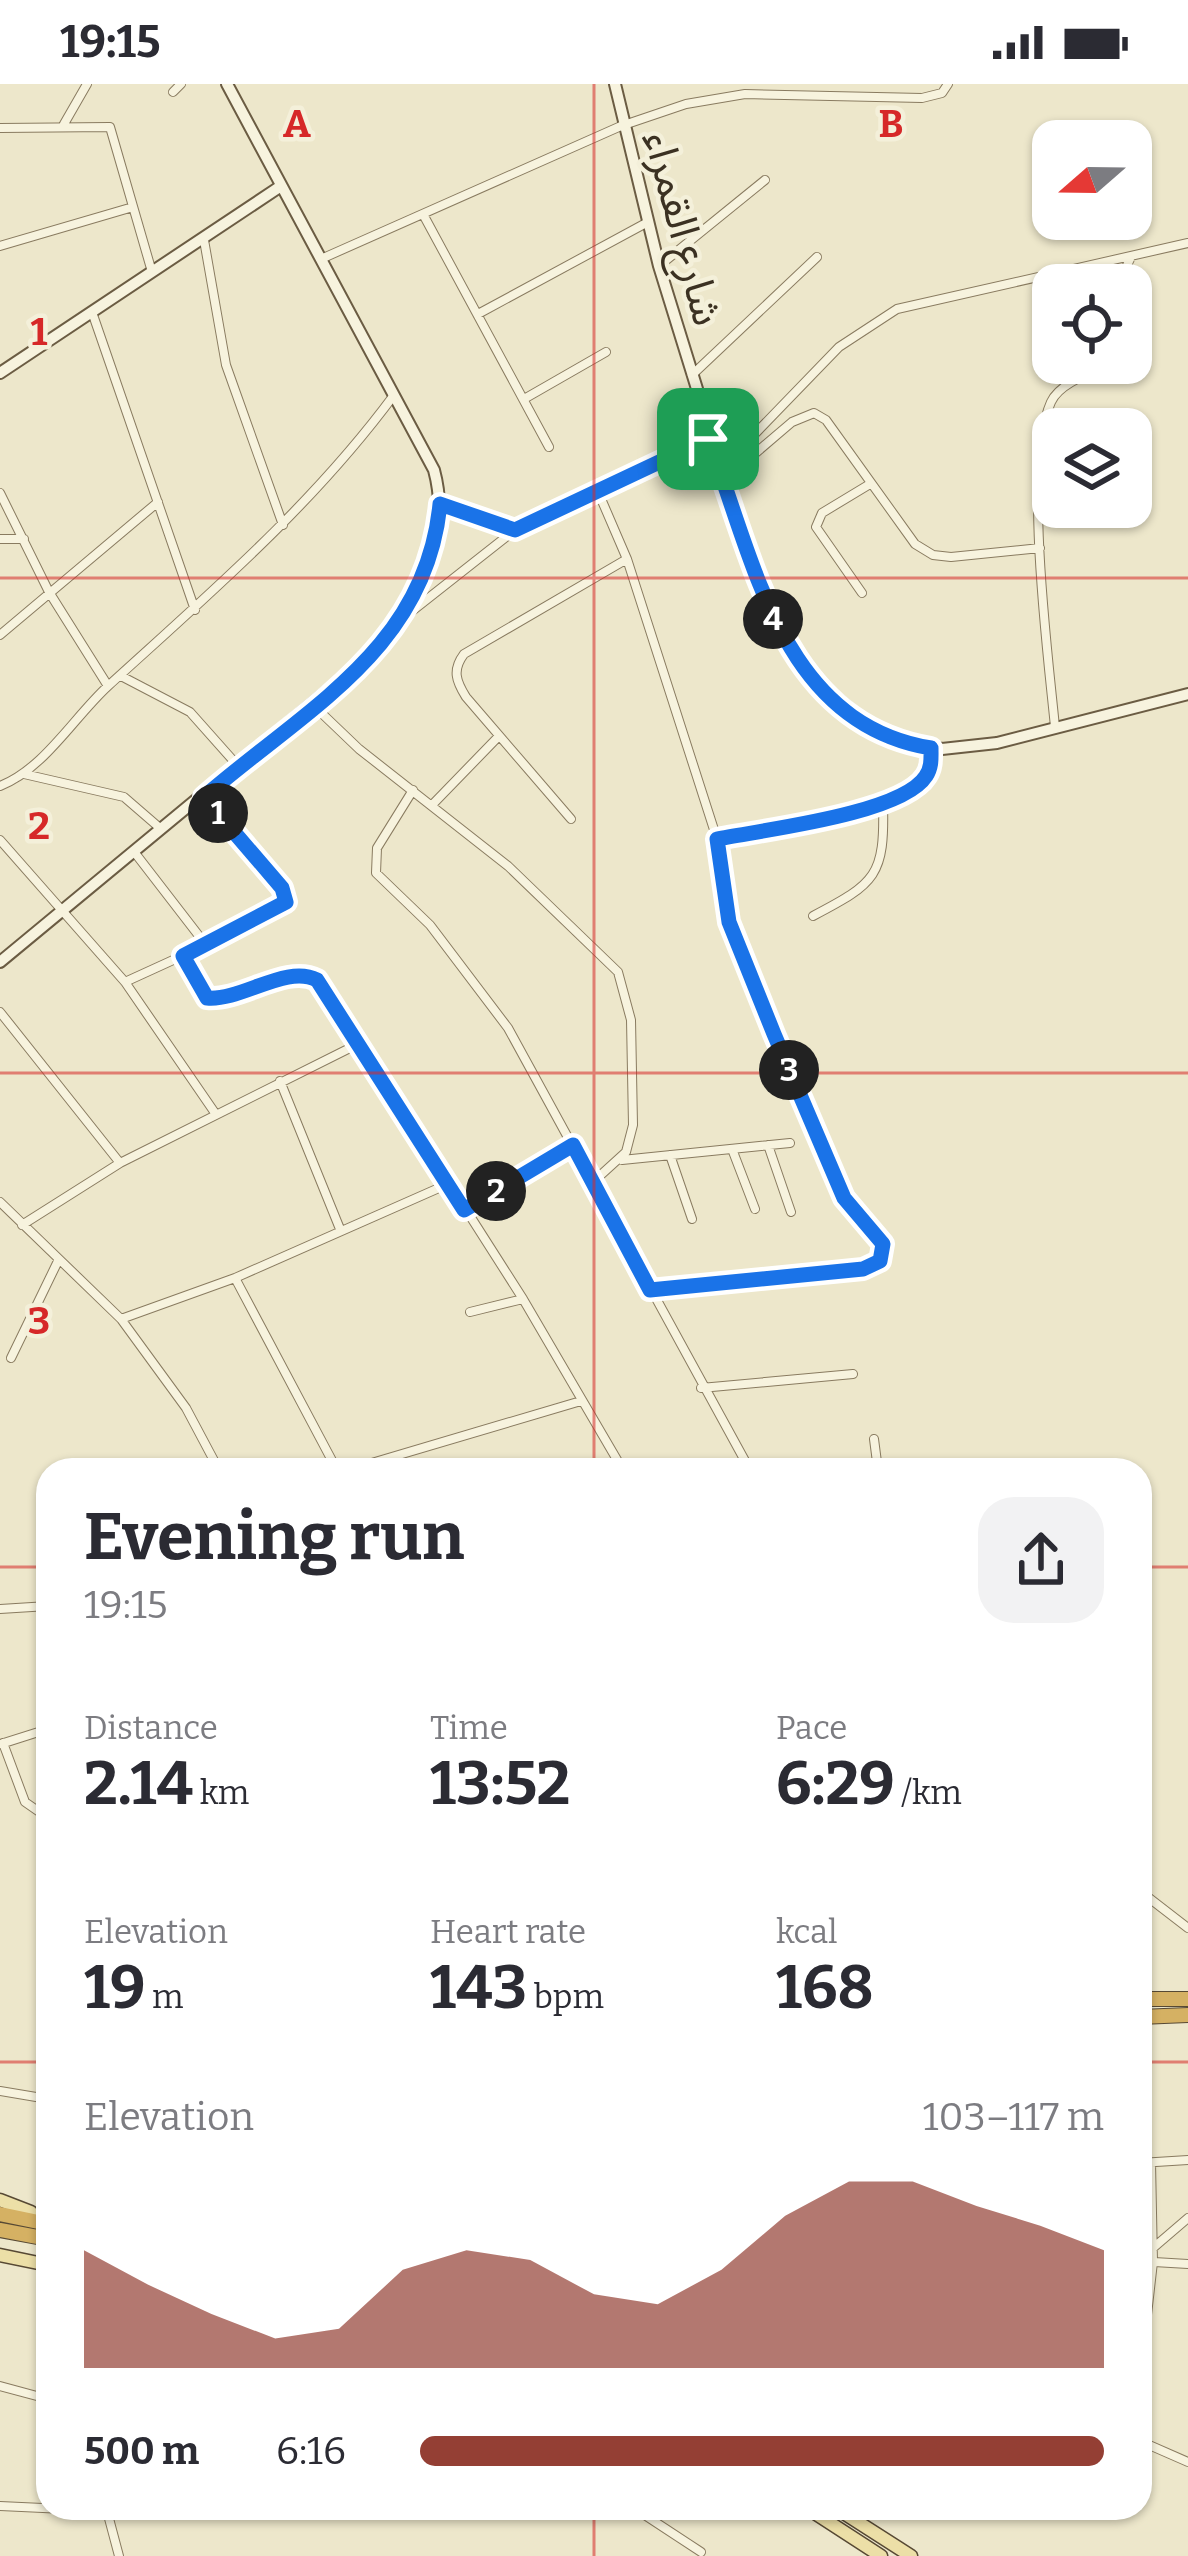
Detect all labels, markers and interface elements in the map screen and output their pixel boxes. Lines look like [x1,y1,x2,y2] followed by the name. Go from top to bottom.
[60,15,161,69] text: 19:15
[283,101,311,147] text: A
[878,101,904,147] text: B
[1032,120,1152,240] north arrow
[1032,120,1152,528] map controls
[627,126,733,332] street label: شارع القمراء
[1032,264,1152,384] button: locate
[31,309,48,355] text: 1
[657,388,759,490] pin
[675,406,741,472] icon: arrive
[1032,408,1152,528] button: layers
[743,589,803,649] pin: 4
[763,599,783,639] text: 4
[188,783,248,843] pin: 1
[211,793,225,833] text: 1
[28,803,50,849] text: 2
[759,1040,819,1100] pin: 3
[779,1050,799,1090] text: 3
[466,1161,526,1221] pin: 2
[487,1171,505,1211] text: 2
[28,1298,50,1344] text: 3
[84,1497,465,1576] text: Evening run
[978,1497,1104,1623] button: share
[84,1582,168,1628] text: 19:15
[84,1708,218,1748] text: Distance
[430,1708,508,1748] text: Time
[776,1708,847,1748] text: Pace
[84,1748,193,1820] text: 2.14
[430,1748,570,1820] text: 13:52
[776,1748,895,1820] text: 6:29
[193,1773,249,1813] text: km
[895,1773,962,1813] text: /km
[84,1912,228,1952] text: Elevation
[430,1912,586,1952] text: Heart rate
[776,1912,837,1952] text: kcal
[84,1952,145,2024] text: 19
[430,1952,527,2024] text: 143
[776,1952,874,2024] text: 168
[145,1977,183,2017] text: m
[527,1977,604,2017] text: bpm
[84,2094,254,2140] text: Elevation
[923,2094,1104,2140] text: 103–117 m
[84,2428,199,2474] text: 500 m
[276,2428,346,2474] text: 6:16

